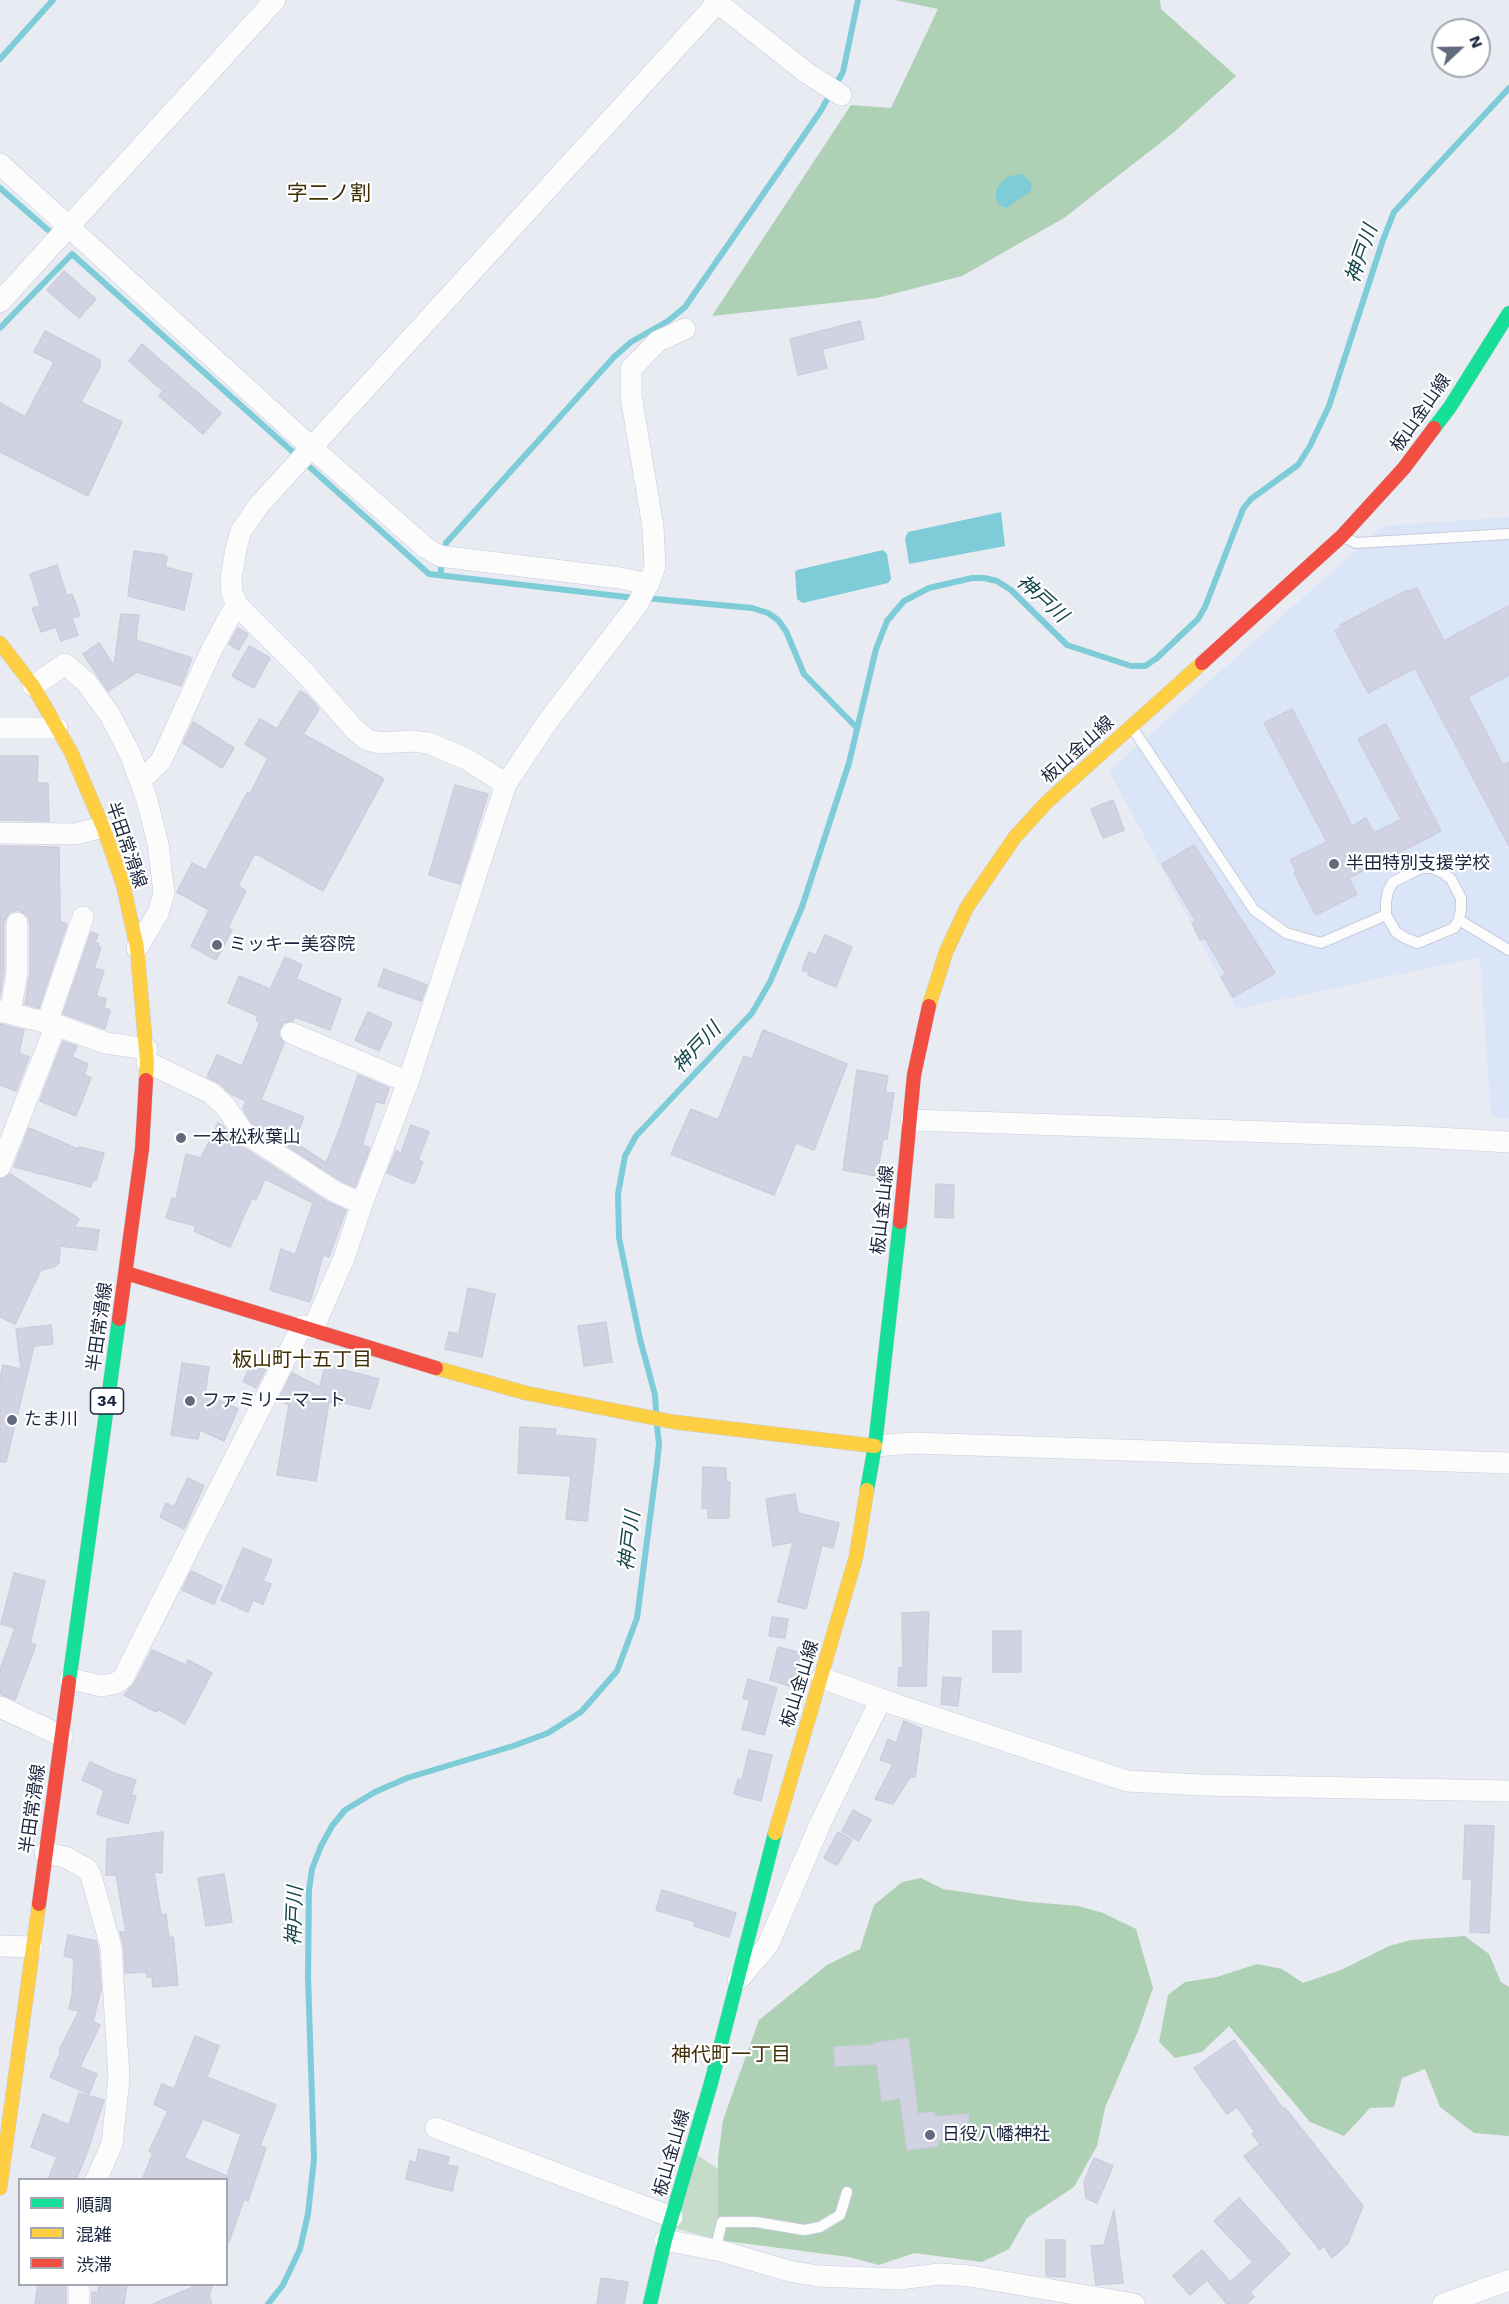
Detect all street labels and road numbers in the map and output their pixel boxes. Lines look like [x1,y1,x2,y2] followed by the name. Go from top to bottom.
[1386,370,1456,456] street label: 板山金山線
[1037,712,1119,788] street label: 板山金山線
[101,799,151,891] street label: 半田常滑線
[868,1164,898,1256] street label: 板山金山線
[83,1281,117,1373] street label: 半田常滑線
[90,1388,124,1414] road number: 34
[777,1638,823,1730] street label: 板山金山線
[16,1763,50,1855] street label: 半田常滑線
[649,2107,695,2199] street label: 板山金山線

